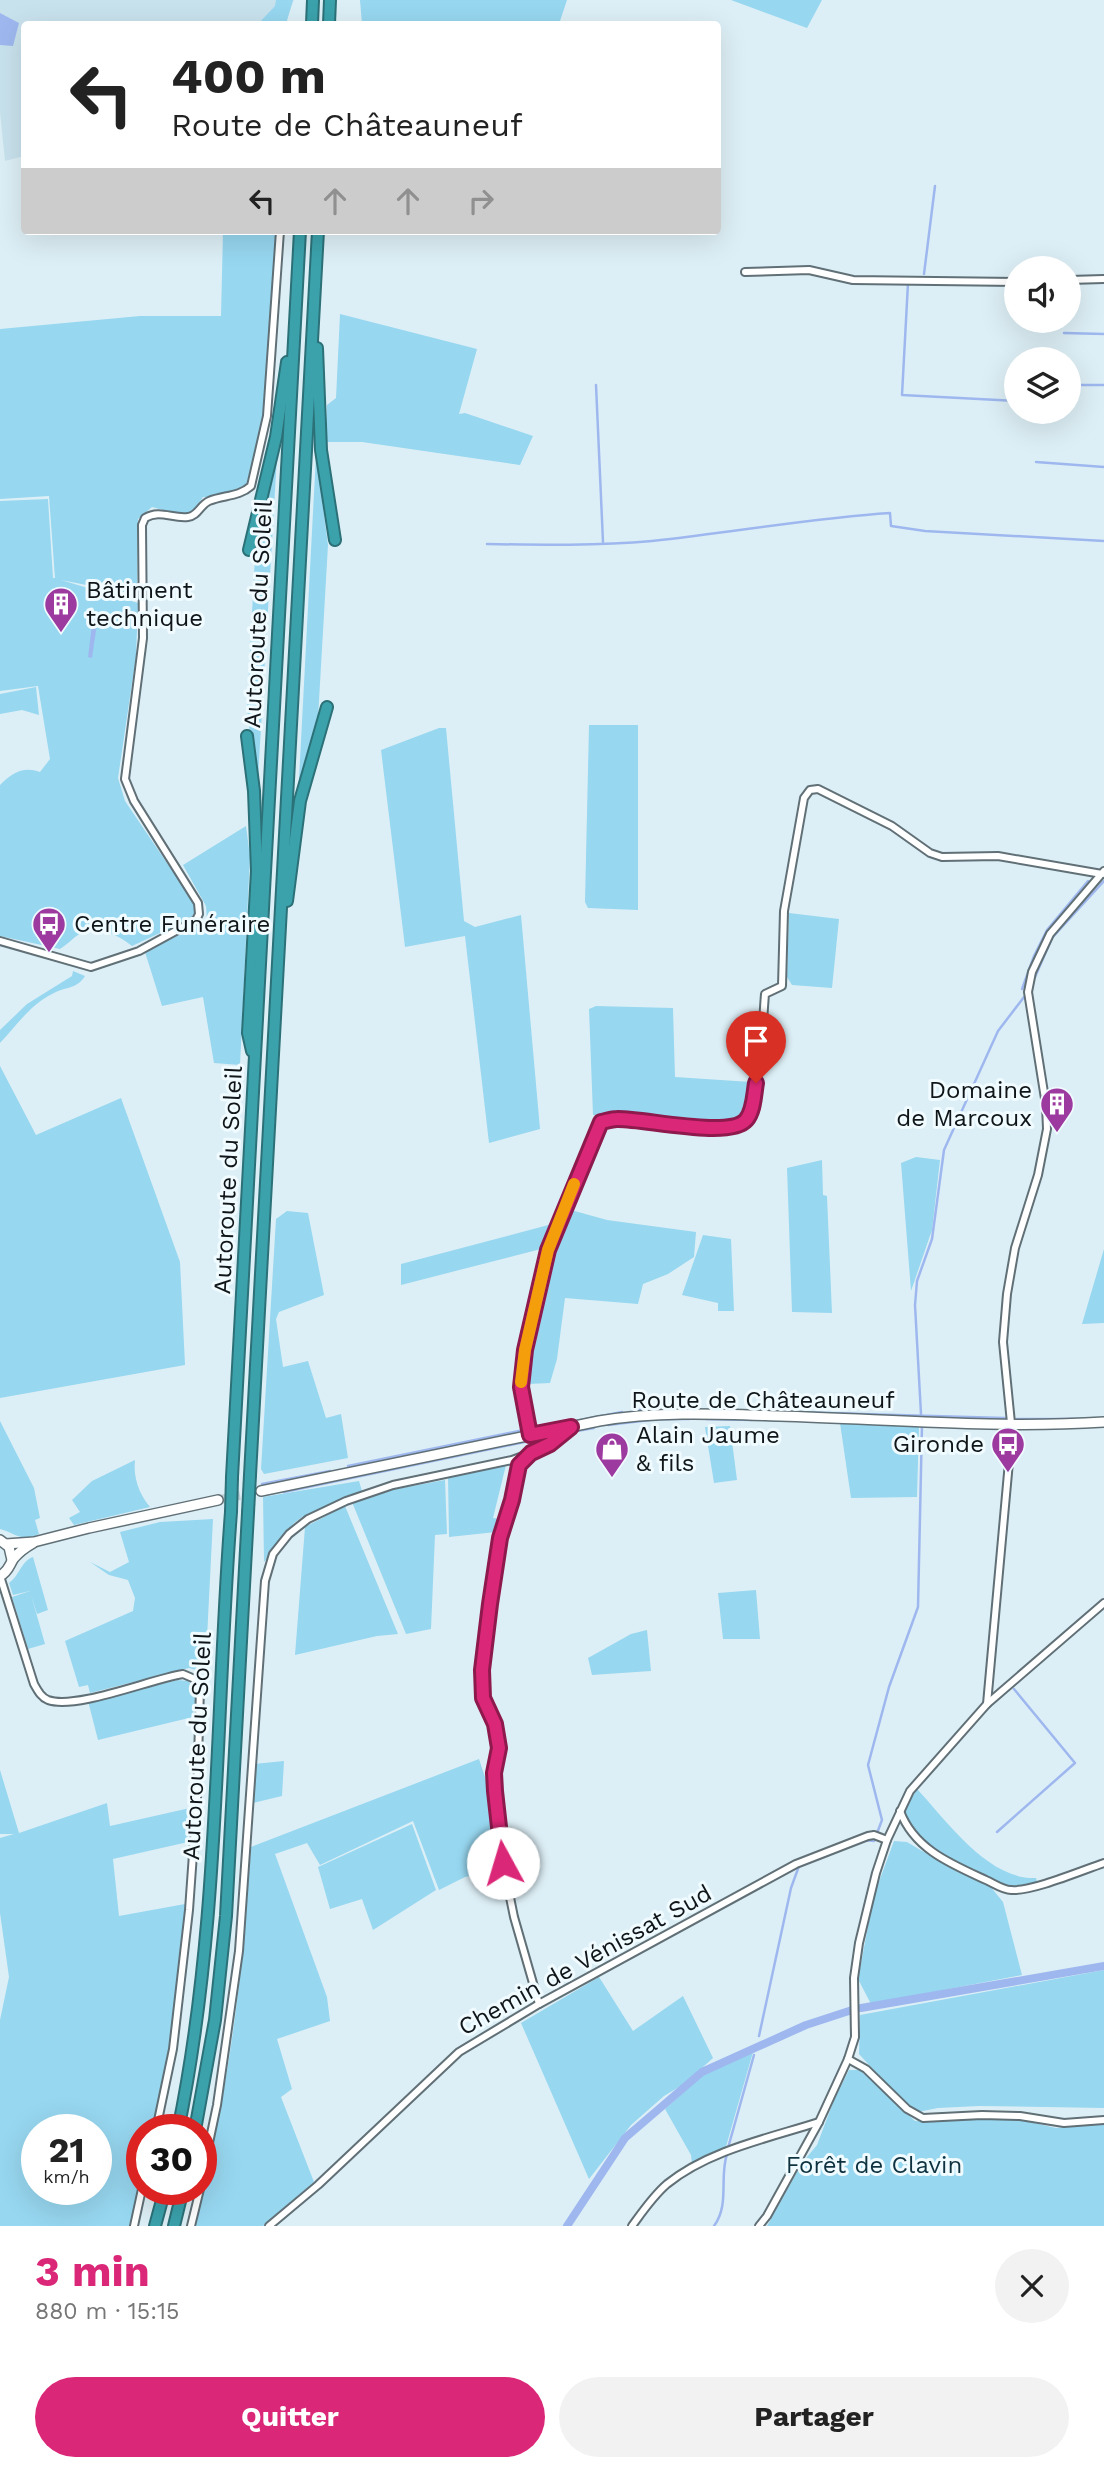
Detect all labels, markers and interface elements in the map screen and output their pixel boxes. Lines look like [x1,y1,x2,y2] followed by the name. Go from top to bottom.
[171,47,326,105] text: 400 m
[56,49,147,140] icon: left
[171,106,522,144] text: Route de Châteauneuf
[243,182,281,220] icon: left
[316,182,354,220] icon: ahead
[389,182,427,220] icon: ahead
[462,182,500,220] icon: right
[1004,256,1081,424] map controls
[1004,256,1081,333] button: sound
[1004,347,1081,424] button: layers
[238,499,278,729] street label: Autoroute du Soleil
[86,576,203,632] place label: Bâtiment technique
[42,585,80,634] building icon: Bâtiment technique
[30,905,68,954] bus stop icon: Centre Funéraire
[74,910,270,938] place label: Centre Funéraire
[726,1011,786,1083] pin
[737,1022,775,1060] icon: arrive
[208,1065,248,1295] street label: Autoroute du Soleil
[896,1076,1032,1132] place label: Domaine de Marcoux
[1038,1085,1076,1134] building icon: Domaine de Marcoux
[631,1386,895,1414] street label: Route de Châteauneuf
[636,1421,780,1477] place label: Alain Jaume & fils
[989,1425,1027,1474] bus stop icon: Gironde
[593,1430,631,1479] shop icon: Alain Jaume & fils
[893,1430,984,1458] place label: Gironde
[177,1631,217,1861] street label: Autoroute du Soleil
[466,1826,540,1900] position arrow
[454,1879,716,2041] street label: Chemin de Vénissat Sud
[126,2114,217,2205] speed limit sign: 30
[49,2129,84,2171] text: 21
[786,2151,962,2179] park label: Forêt de Clavin
[43,2166,90,2187] text: km/h
[35,2247,150,2296] text: 3 min
[995,2249,1069,2323] button: close
[35,2298,179,2325] text: 880 m · 15:15
[35,2377,545,2457] button: Quitter
[559,2377,1069,2457] button: Partager

